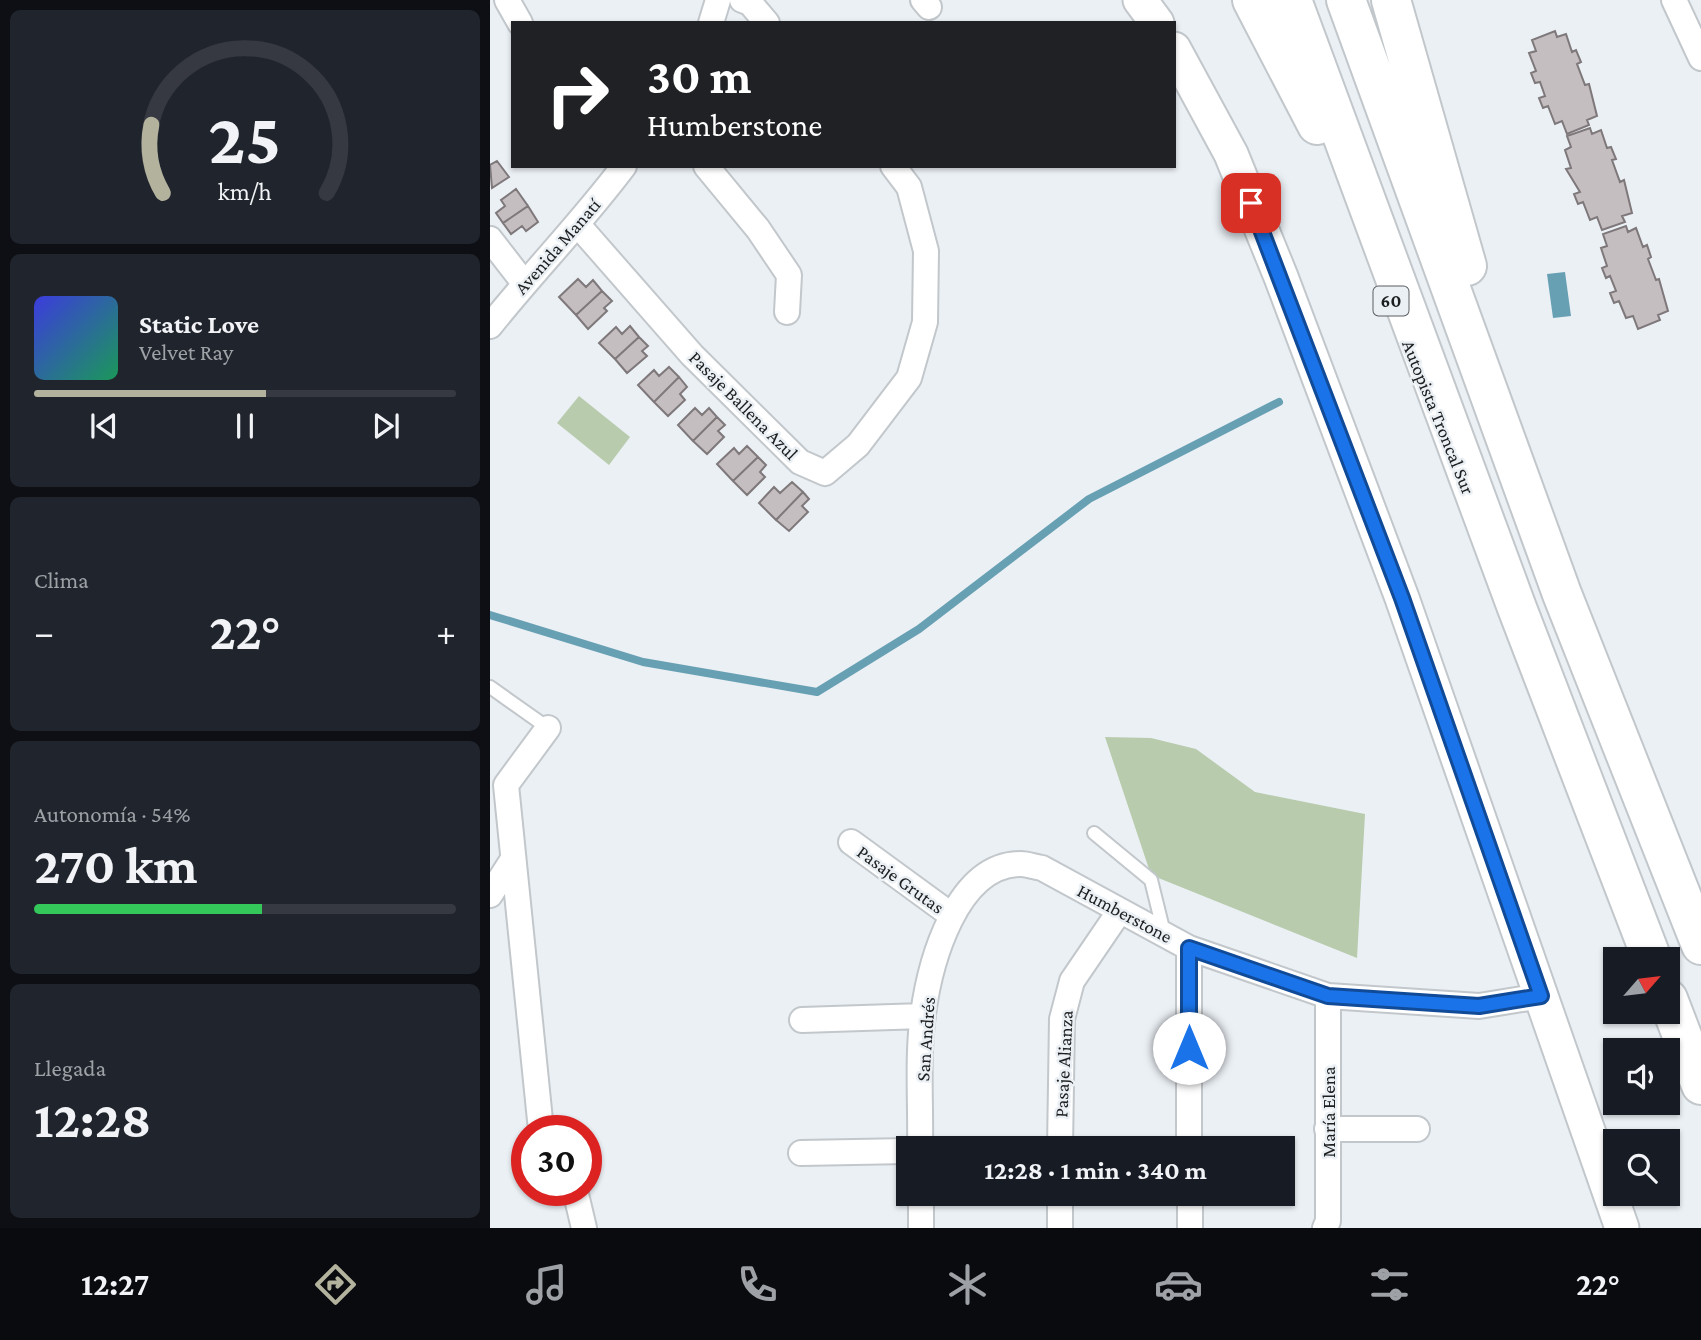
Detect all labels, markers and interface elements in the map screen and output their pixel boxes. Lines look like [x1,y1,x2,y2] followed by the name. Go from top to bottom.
[532,49,623,140] icon: right
[647,49,752,104] text: 30 m
[209,98,281,179] text: 25
[647,107,822,143] text: Humberstone
[1221,173,1281,233] pin
[218,178,272,205] text: km/h
[1232,184,1270,222] icon: arrive
[510,193,605,298] street label: Avenida Manatí
[1374,286,1408,316] road number: 60
[139,310,259,339] text: Static Love
[1398,337,1479,498] street label: Autopista Troncal Sur
[139,339,233,365] text: Velvet Ray
[684,347,802,465] street label: Pasaje Ballena Azul
[85,407,123,445] icon: previous
[226,407,264,445] icon: pause
[367,407,405,445] icon: next
[34,567,89,593] text: Clima
[209,602,281,660] text: 22°
[34,611,54,653] text: −
[436,611,456,653] text: +
[34,801,191,827] text: Autonomía · 54%
[34,836,198,894] text: 270 km
[853,841,948,919] street label: Pasaje Grutas
[1074,880,1176,947] street label: Humberstone
[1603,947,1680,1024] north arrow
[1603,947,1680,1206] map controls
[912,996,939,1082] street label: San Andrés
[1050,1010,1078,1118] street label: Pasaje Alianza
[1152,1011,1226,1085] position arrow
[1603,1038,1680,1115] button: sound
[34,1055,106,1081] text: Llegada
[1318,1066,1339,1158] street label: María Elena
[34,1090,151,1148] text: 12:28
[511,1115,602,1206] speed limit sign: 30
[1603,1129,1680,1206] button: search
[984,1156,1207,1185] text: 12:28 · 1 min · 340 m
[311,1260,360,1309] icon: directions
[522,1260,571,1309] icon: music
[733,1260,782,1309] icon: phone
[943,1260,992,1309] icon: climate
[1154,1260,1203,1309] icon: car
[1365,1260,1414,1309] icon: filters
[81,1266,149,1302] text: 12:27
[1576,1266,1620,1302] text: 22°

